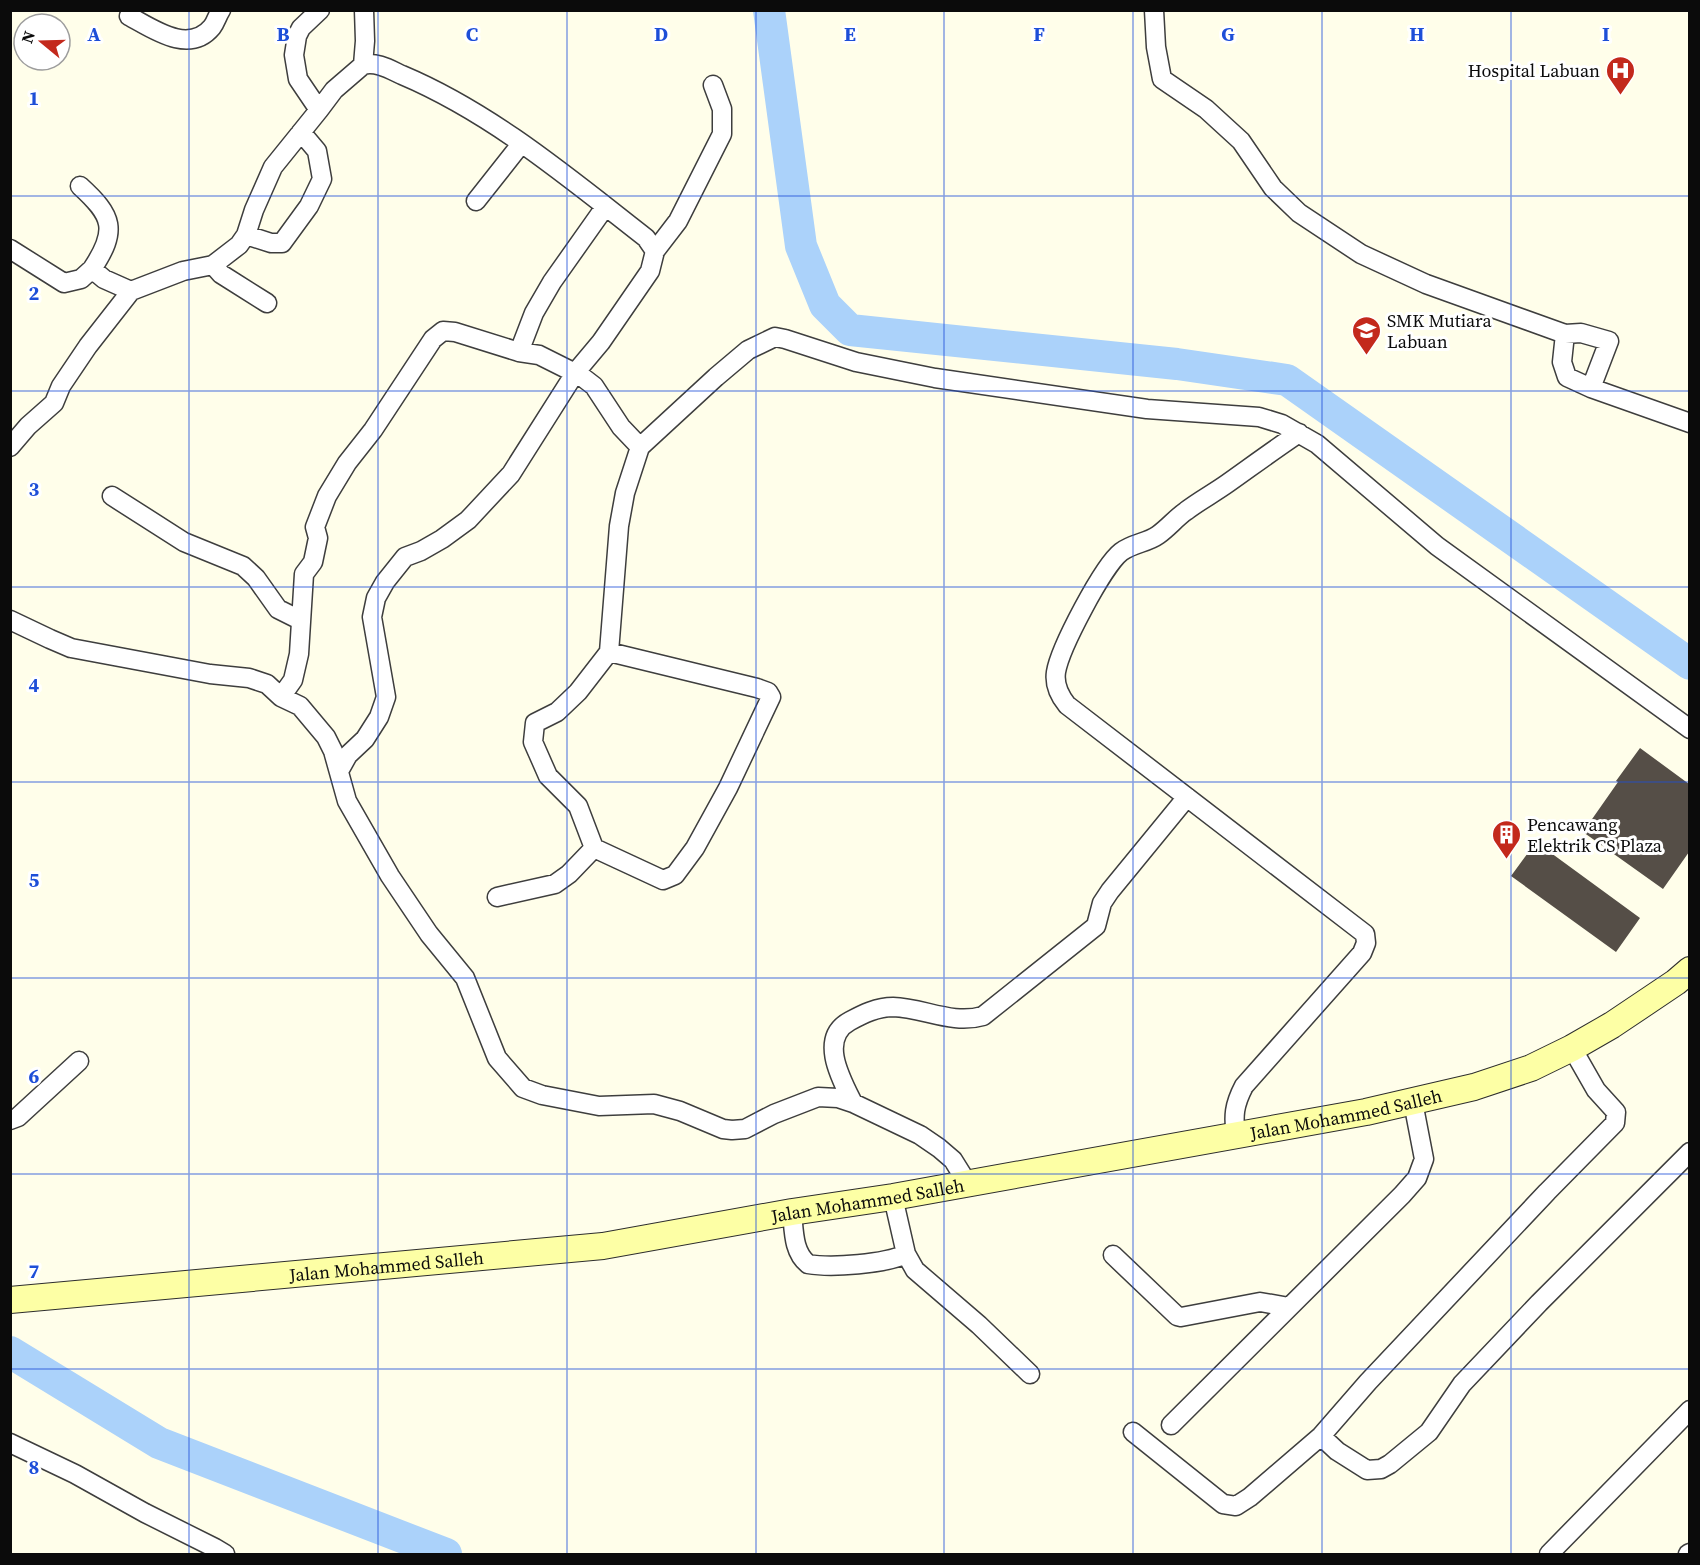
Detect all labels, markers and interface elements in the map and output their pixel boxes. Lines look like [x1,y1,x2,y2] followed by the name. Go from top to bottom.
[12,12,72,72] north arrow
[87,20,101,48] text: A
[276,20,290,48] text: B
[466,20,478,48] text: C
[654,20,668,48] text: D
[844,20,856,48] text: E
[1033,20,1045,48] text: F
[1221,20,1235,48] text: G
[1409,20,1425,48] text: H
[1602,20,1610,48] text: I
[16,28,40,46] text: N
[1605,54,1637,96] hospital icon: Hospital Labuan
[1468,58,1600,83] place label: Hospital Labuan
[29,84,39,112] text: 1
[29,279,40,307] text: 2
[1387,308,1493,354] place label: SMK Mutiara Labuan
[1350,314,1382,356] school or university icon: SMK Mutiara Labuan
[29,475,40,503] text: 3
[29,671,40,699] text: 4
[1527,812,1663,858] place label: Pencawang Elektrik CS Plaza
[1490,818,1522,860] building icon: Pencawang Elektrik CS Plaza
[29,866,40,894] text: 5
[29,1062,40,1090] text: 6
[1247,1082,1444,1145] street label: Jalan Mohammed Salleh
[768,1172,966,1228] street label: Jalan Mohammed Salleh
[287,1244,485,1287] street label: Jalan Mohammed Salleh
[29,1257,40,1285] text: 7
[29,1453,39,1481] text: 8

